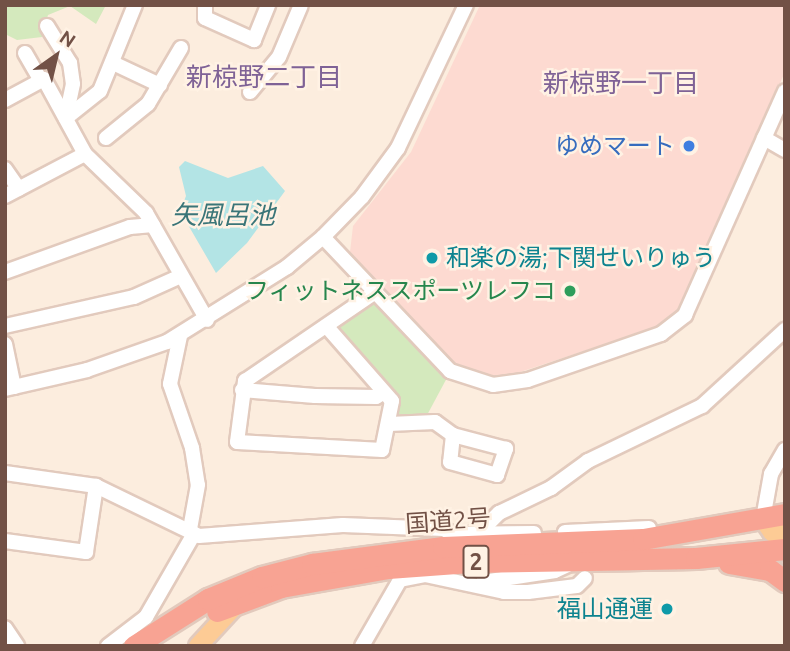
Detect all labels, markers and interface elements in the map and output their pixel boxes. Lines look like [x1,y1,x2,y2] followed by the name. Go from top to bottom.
[21,21,91,91] north arrow
[56,26,80,52] text: N
[186,61,342,93] district label: 新椋野二丁目
[543,67,699,99] district label: 新椋野一丁目
[555,132,675,160] place label: ゆめマート
[681,138,697,154] marker: ゆめマート
[171,199,275,231] water label: 矢風呂池
[446,244,716,272] place label: 和楽の湯;下関せいりゅう
[424,250,440,266] marker: 和楽の湯;下関せいりゅう
[244,277,556,305] place label: フィットネススポーツレフコ
[562,283,578,299] marker: フィットネススポーツレフコ
[404,504,492,538] street label: 国道2号
[462,542,490,582] road number: 2
[557,595,653,623] place label: 福山通運
[659,601,675,617] marker: 福山通運

